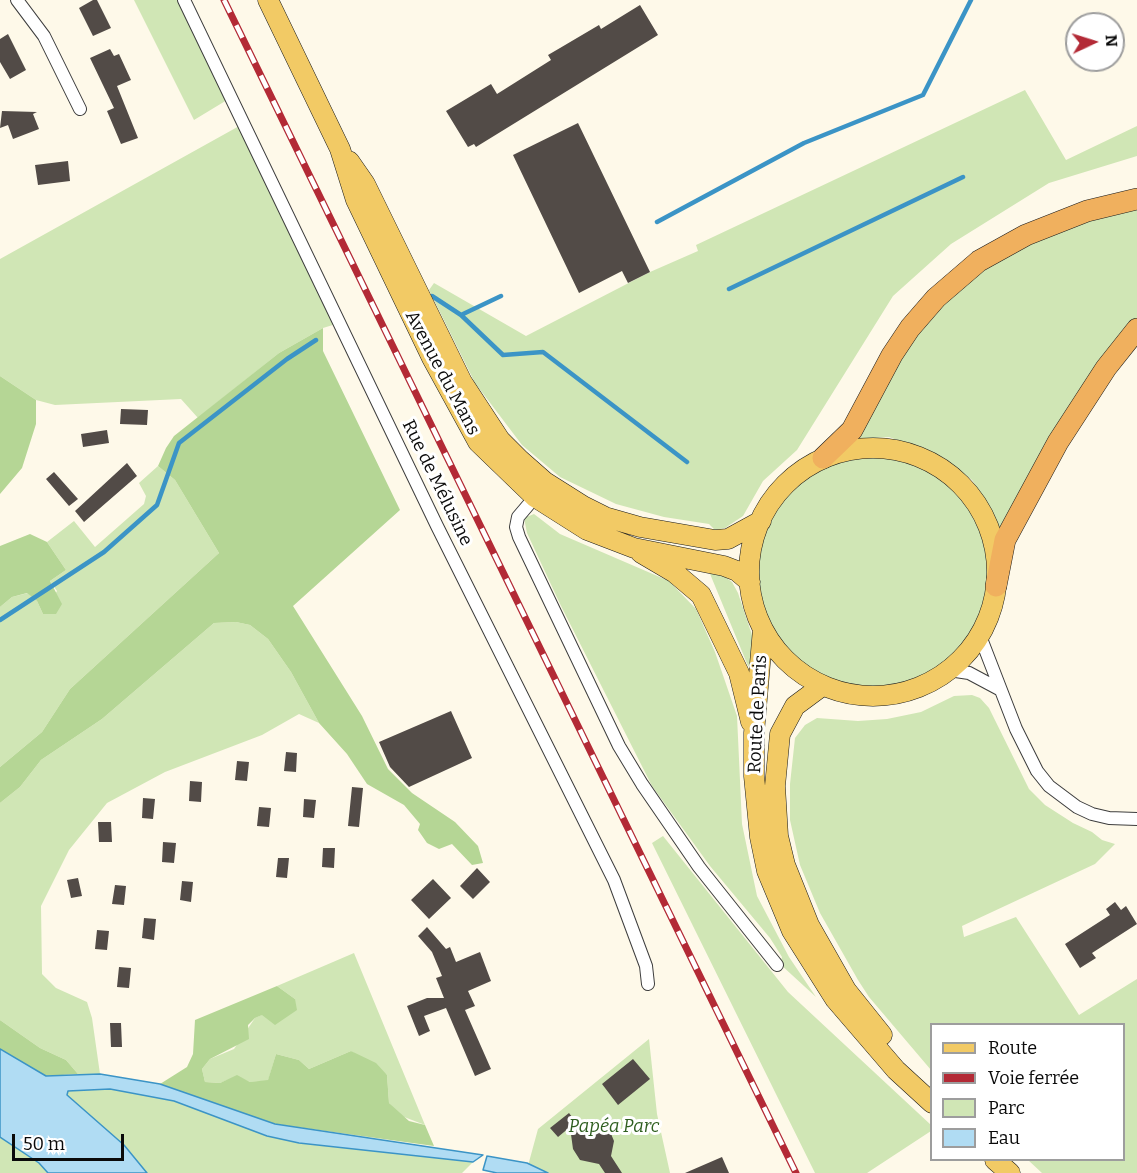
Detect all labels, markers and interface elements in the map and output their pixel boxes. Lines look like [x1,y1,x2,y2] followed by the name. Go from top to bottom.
[1065,12,1125,72] north arrow
[1102,34,1121,48] text: N
[400,307,484,439] street label: Avenue du Mans
[397,417,477,549] street label: Rue de Mélusine
[744,654,772,774] street label: Route de Paris
[930,1023,1125,1161] legend
[988,1037,1037,1059] text: Route
[988,1067,1079,1089] text: Voie ferrée
[988,1097,1025,1119] text: Parc
[569,1116,659,1138] park label: Papéa Parc
[15,1122,128,1160] scale bar
[988,1127,1020,1149] text: Eau
[23,1133,65,1155] text: 50 m

